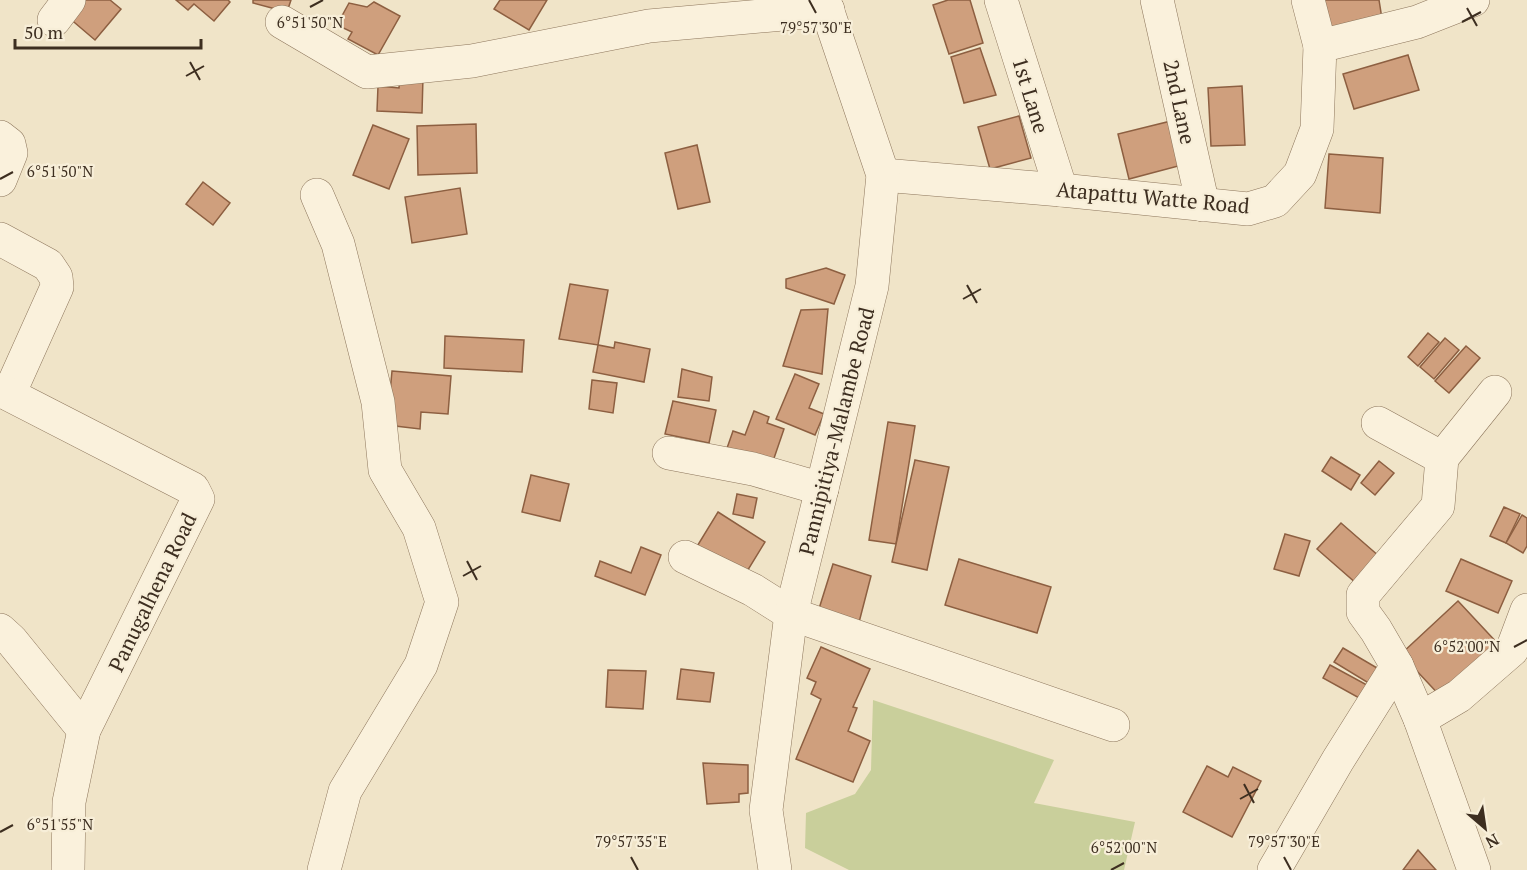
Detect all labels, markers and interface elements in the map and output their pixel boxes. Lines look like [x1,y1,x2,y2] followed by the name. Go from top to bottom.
[15,12,201,50] scale bar
[277,12,343,32] text: 6°51'50"N
[780,17,852,37] text: 79°57'30"E
[24,20,64,44] text: 50 m
[1006,53,1056,137] street label: 1st Lane
[1157,57,1203,147] street label: 2nd Lane
[27,161,93,181] text: 6°51'50"N
[1055,175,1251,219] street label: Atapattu Watte Road
[792,304,880,558] street label: Pannipitiya-Malambe Road
[101,508,203,676] street label: Panugalhena Road
[1434,636,1500,656] text: 6°52'00"N
[1455,798,1515,858] north arrow
[27,814,93,834] text: 6°51'55"N
[1482,829,1503,854] text: N
[595,831,667,851] text: 79°57'35"E
[1248,831,1320,851] text: 79°57'30"E
[1091,837,1157,857] text: 6°52'00"N

